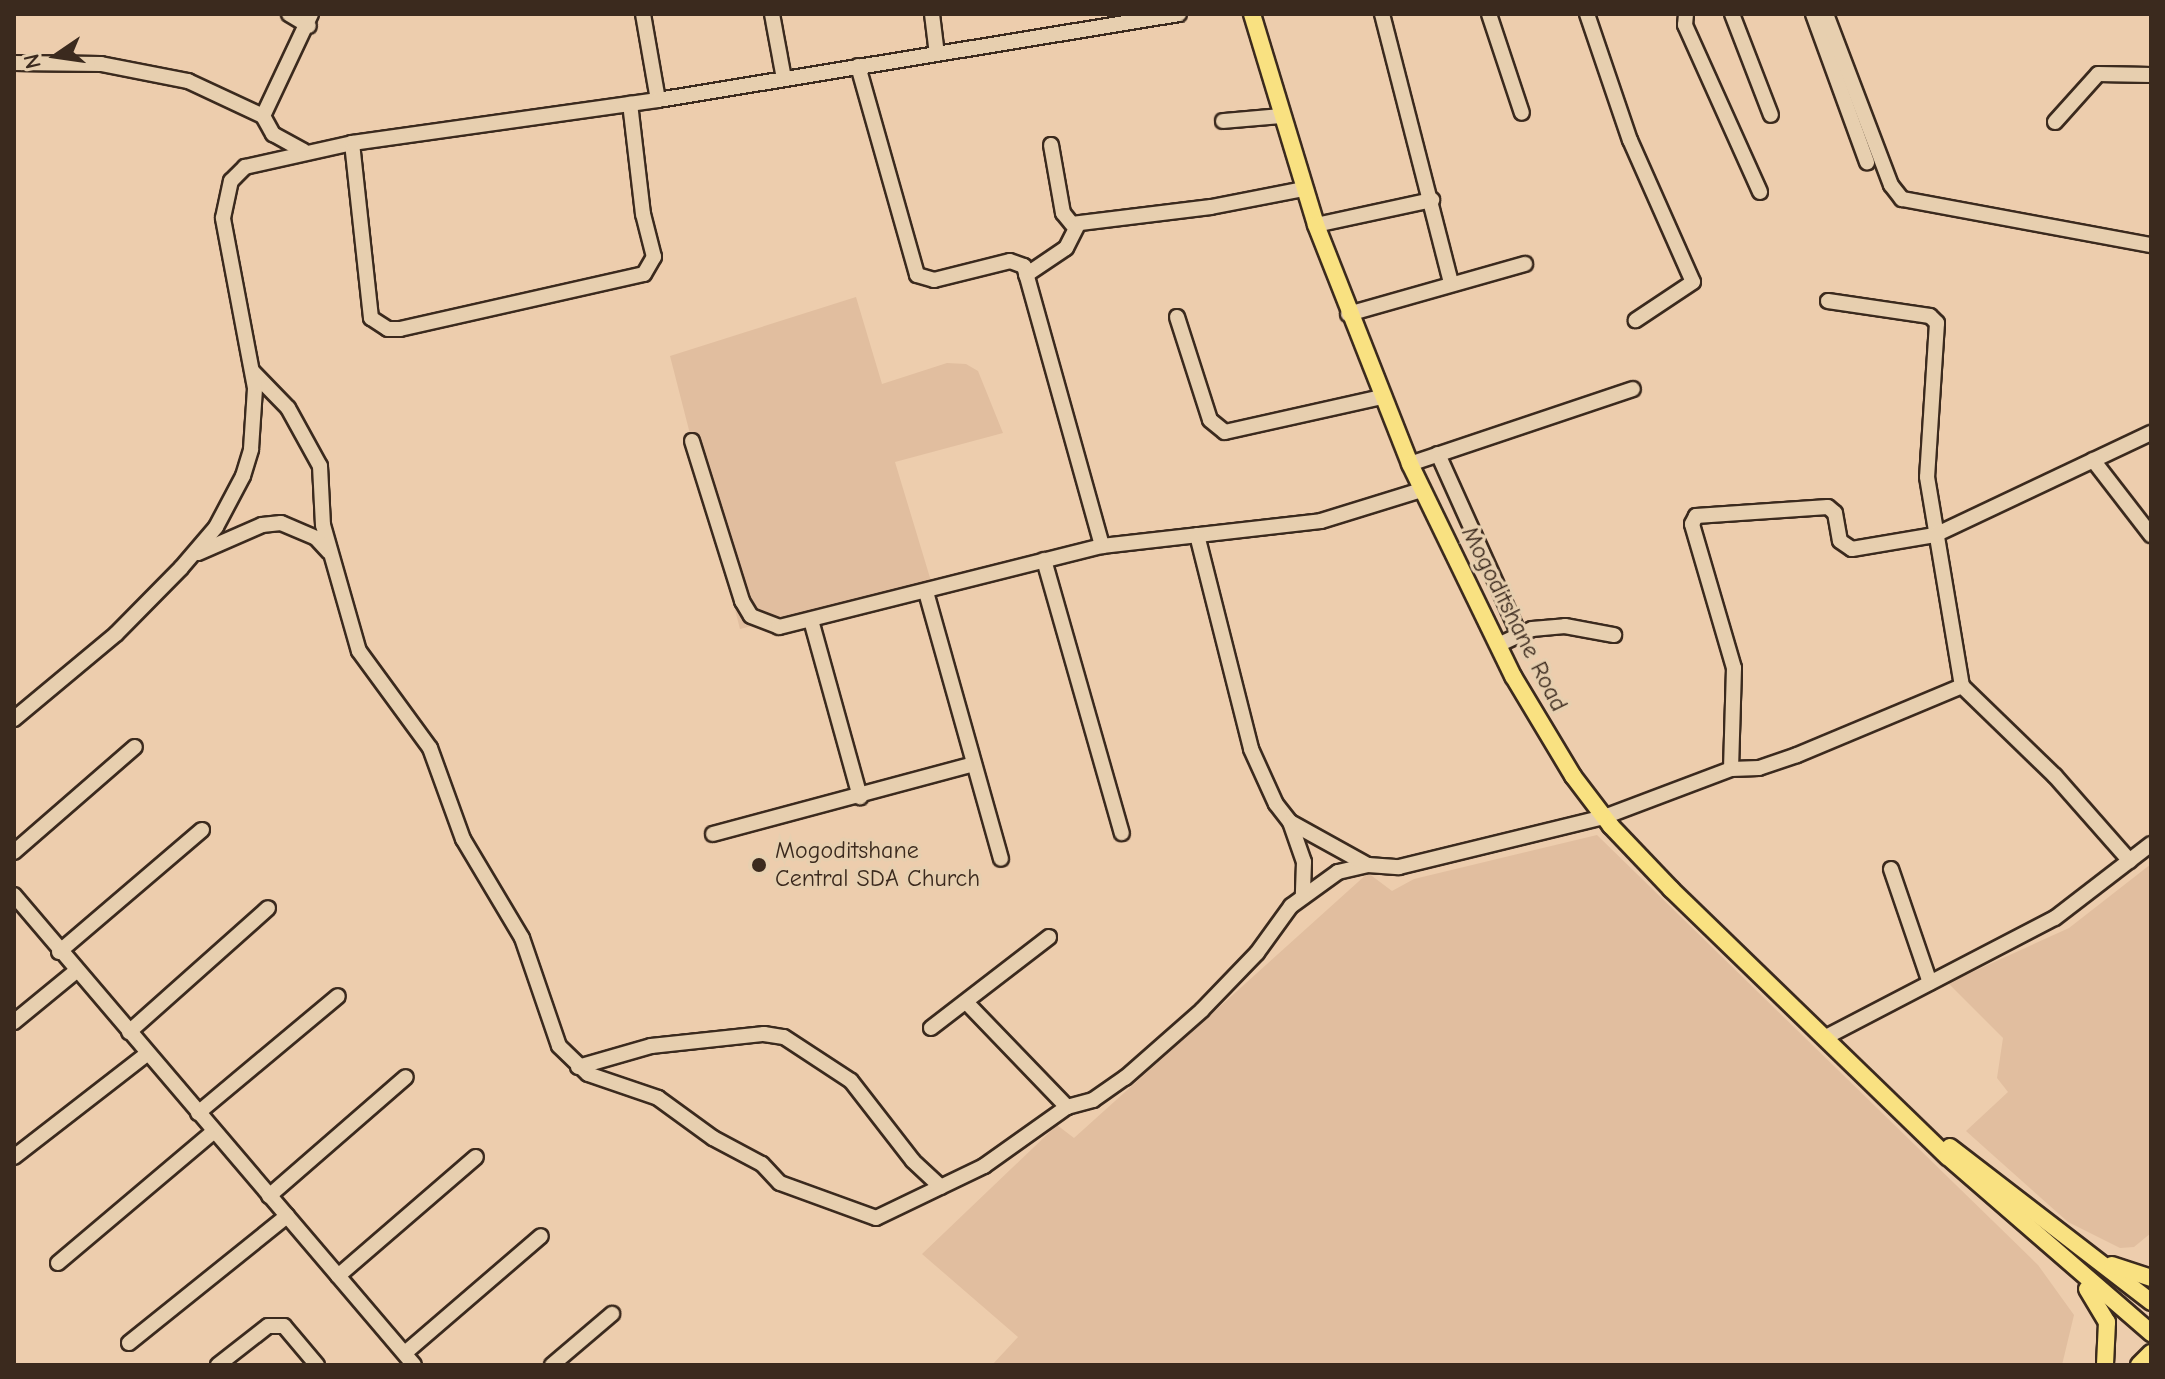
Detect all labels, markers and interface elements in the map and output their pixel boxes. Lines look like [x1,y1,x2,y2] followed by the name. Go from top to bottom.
[16,16,96,96] north arrow
[18,51,47,71] text: N
[1455,522,1573,716] street label: Mogoditshane Road
[775,837,980,893] place label: Mogoditshane Central SDA Church
[750,856,768,874] marker: Mogoditshane Central SDA Church

